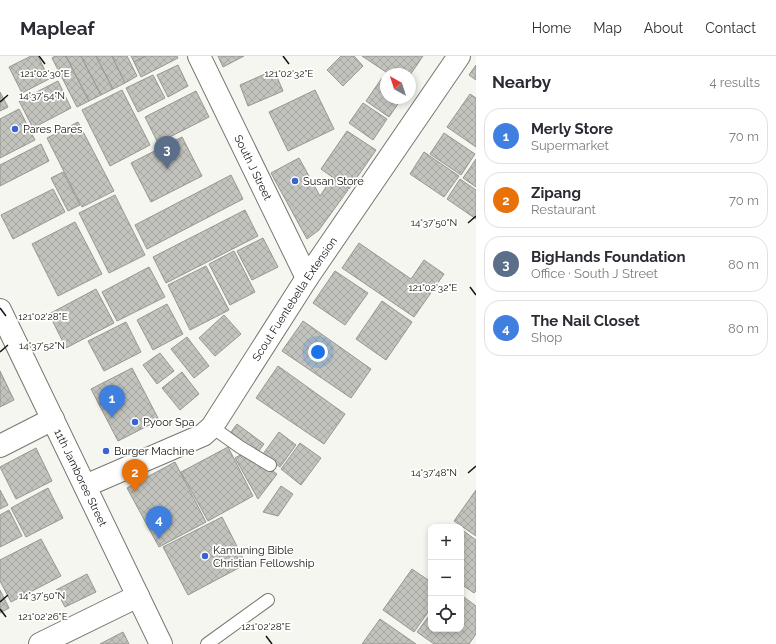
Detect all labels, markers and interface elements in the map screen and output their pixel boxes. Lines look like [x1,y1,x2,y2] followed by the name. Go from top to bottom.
[20,17,95,39] text: Mapleaf
[532,20,571,36] text: Home
[593,20,622,36] text: Map
[644,20,683,36] text: About
[705,20,756,36] text: Contact
[20,68,70,79] text: 121°02'30"E
[265,68,313,79] text: 121°02'32"E
[380,68,416,104] north arrow
[492,72,551,92] text: Nearby
[709,75,760,90] text: 4 results
[19,90,65,101] text: 14°37'54"N
[531,120,613,138] text: Merly Store
[23,123,82,136] place label: Pares Pares
[10,124,20,134] marker: Pares Pares
[503,129,509,144] text: 1
[729,129,759,144] text: 70 m
[232,133,275,203] street label: South J Street
[154,136,180,169] pin: 3
[531,138,609,153] text: Supermarket
[303,175,364,188] place label: Susan Store
[290,176,300,186] marker: Susan Store
[531,184,581,202] text: Zipang
[502,193,510,208] text: 2
[729,193,759,208] text: 70 m
[531,202,596,217] text: Restaurant
[411,217,457,228] text: 14°37'50"N
[249,234,340,363] street label: Scout Fuentebella Extension
[531,248,686,266] text: BigHands Foundation
[502,257,510,272] text: 3
[728,257,759,272] text: 80 m
[531,266,658,281] text: Office · South J Street
[409,282,457,293] text: 121°02'32"E
[18,311,68,322] text: 121°02'28"E
[531,312,640,330] text: The Nail Closet
[502,321,510,336] text: 4
[728,321,759,336] text: 80 m
[531,330,562,345] text: Shop
[19,340,65,351] text: 14°37'52"N
[308,342,328,362] your location
[99,385,125,418] pin: 1
[143,416,195,429] place label: Pyoor Spa
[130,417,140,427] marker: Pyoor Spa
[52,427,110,529] street label: 11th Jamboree Street
[114,445,195,458] place label: Burger Machine
[101,446,111,456] marker: Burger Machine
[122,459,148,492] pin: 2
[411,467,457,478] text: 14°37'48"N
[146,506,172,539] pin: 4
[428,524,464,632] map controls
[428,524,464,560] button: +
[213,544,315,570] place label: Kamuning Bible Christian Fellowship
[200,551,210,561] marker: Kamuning Bible Christian Fellowship
[428,560,464,596] button: −
[19,590,65,601] text: 14°37'50"N
[428,596,464,632] button: locate
[18,611,68,622] text: 121°02'26"E
[241,621,291,632] text: 121°02'28"E

